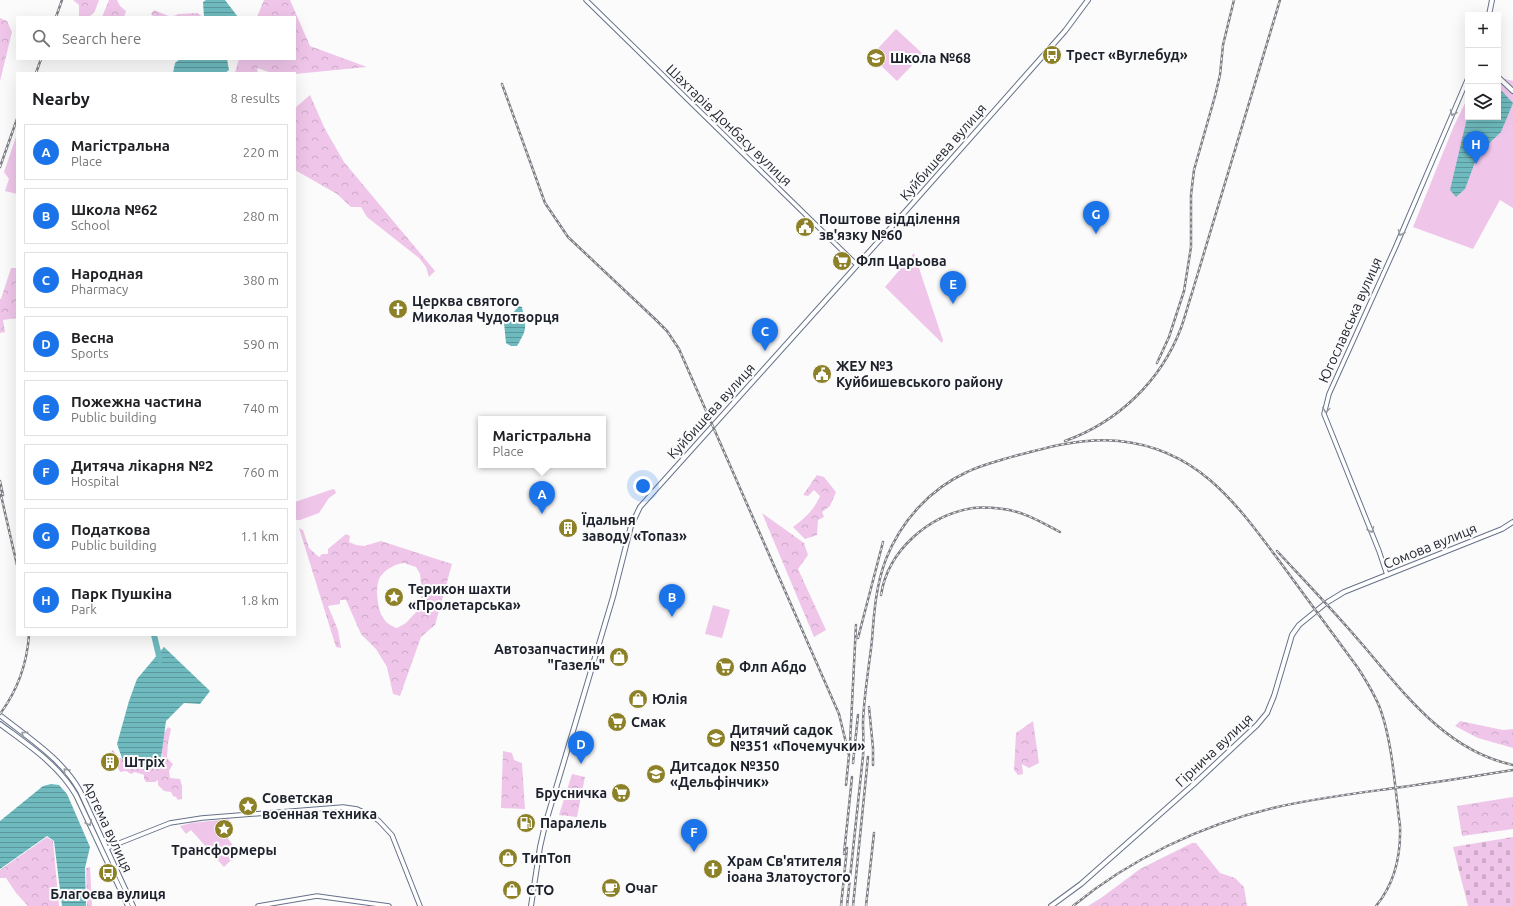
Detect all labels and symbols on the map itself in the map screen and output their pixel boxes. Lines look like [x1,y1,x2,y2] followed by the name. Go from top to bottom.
[1041,44,1063,66] bus stop icon: Трест «Вуглебуд»
[865,47,887,69] school or university icon: Школа №68
[1066,47,1188,63] place label: Трест «Вуглебуд»
[890,50,971,66] place label: Школа №68
[663,61,795,189] street label: Шахтарів Донбасу вулиця
[897,100,989,204] street label: Куйбишева вулиця
[1449,110,1457,117] one-way arrow
[1463,131,1489,164] pin: H
[1083,201,1109,234] pin: G
[819,211,960,243] place label: Поштове відділення зв'язку №60
[794,216,816,238] public building icon: Поштове відділення зв'язку №60
[1398,229,1406,236] one-way arrow
[831,250,853,272] supermarket icon: Флп Царьова
[856,253,947,269] place label: Флп Царьова
[1315,255,1385,385] street label: Югославська вулиця
[940,271,966,304] pin: E
[412,293,559,325] place label: Церква святого Миколая Чудотворця
[387,298,409,320] church icon: Церква святого Миколая Чудотворця
[752,318,778,351] pin: C
[836,358,1004,390] place label: ЖЕУ №3 Куйбишевського району
[664,360,758,462] street label: Куйбишева вулиця
[811,363,833,385] public building icon: ЖЕУ №3 Куйбишевського району
[1322,406,1331,413] one-way arrow
[633,476,653,496] your location
[529,481,555,514] pin: A
[581,511,687,544] place label: Їдальня заводу «Топаз»
[557,517,579,539] building icon: Їдальня заводу «Топаз»
[1381,520,1479,572] street label: Сомова вулиця
[1366,527,1374,534] one-way arrow
[408,581,521,613] place label: Терикон шахти «Пролетарська»
[659,584,685,617] pin: B
[383,586,405,608] place icon: Терикон шахти «Пролетарська»
[494,641,605,673] place label: Автозапчастини "Газель"
[608,646,630,668] shop icon: Автозапчастини "Газель"
[714,656,736,678] supermarket icon: Флп Абдо
[739,659,807,675] place label: Флп Абдо
[627,688,649,710] shop icon: Юлія
[652,691,687,707] place label: Юлія
[1172,710,1256,790] street label: Гірнича вулиця
[606,711,628,733] supermarket icon: Смак
[631,714,666,730] place label: Смак
[730,722,865,754] place label: Дитячий садок №351 «Почемучки»
[705,727,727,749] school or university icon: Дитячий садок №351 «Почемучки»
[568,731,594,764] pin: D
[21,732,28,739] one-way arrow
[99,751,121,773] building icon: Штріх
[124,754,165,770] place label: Штріх
[670,758,779,790] place label: Дитсадок №350 «Дельфінчик»
[645,763,667,785] school or university icon: Дитсадок №350 «Дельфінчик»
[64,768,71,776] one-way arrow
[80,779,136,875] street label: Артема вулиця
[610,782,632,804] supermarket icon: Брусничка
[535,785,607,801] place label: Брусничка
[262,790,377,822] place label: Советская военная техника
[237,795,259,817] place icon: Советская военная техника
[515,812,537,834] fuel station icon: Паралель
[540,815,607,831] place label: Паралель
[84,818,92,826] one-way arrow
[213,818,235,840] place icon: Трансформеры
[681,819,707,852] pin: F
[171,842,277,858] place label: Трансформеры
[497,847,519,869] shop icon: ТипТоп
[522,850,571,866] place label: ТипТоп
[727,853,851,885] place label: Храм Св'ятителя іоана Златоустого
[702,858,724,880] church icon: Храм Св'ятителя іоана Златоустого
[97,862,119,884] bus stop icon: Благоєва вулиця
[600,877,622,899] cafe icon: Очаг
[501,879,523,901] shop icon: СТО
[625,880,658,896] place label: Очаг
[526,882,554,898] place label: СТО
[50,886,166,902] place label: Благоєва вулиця

